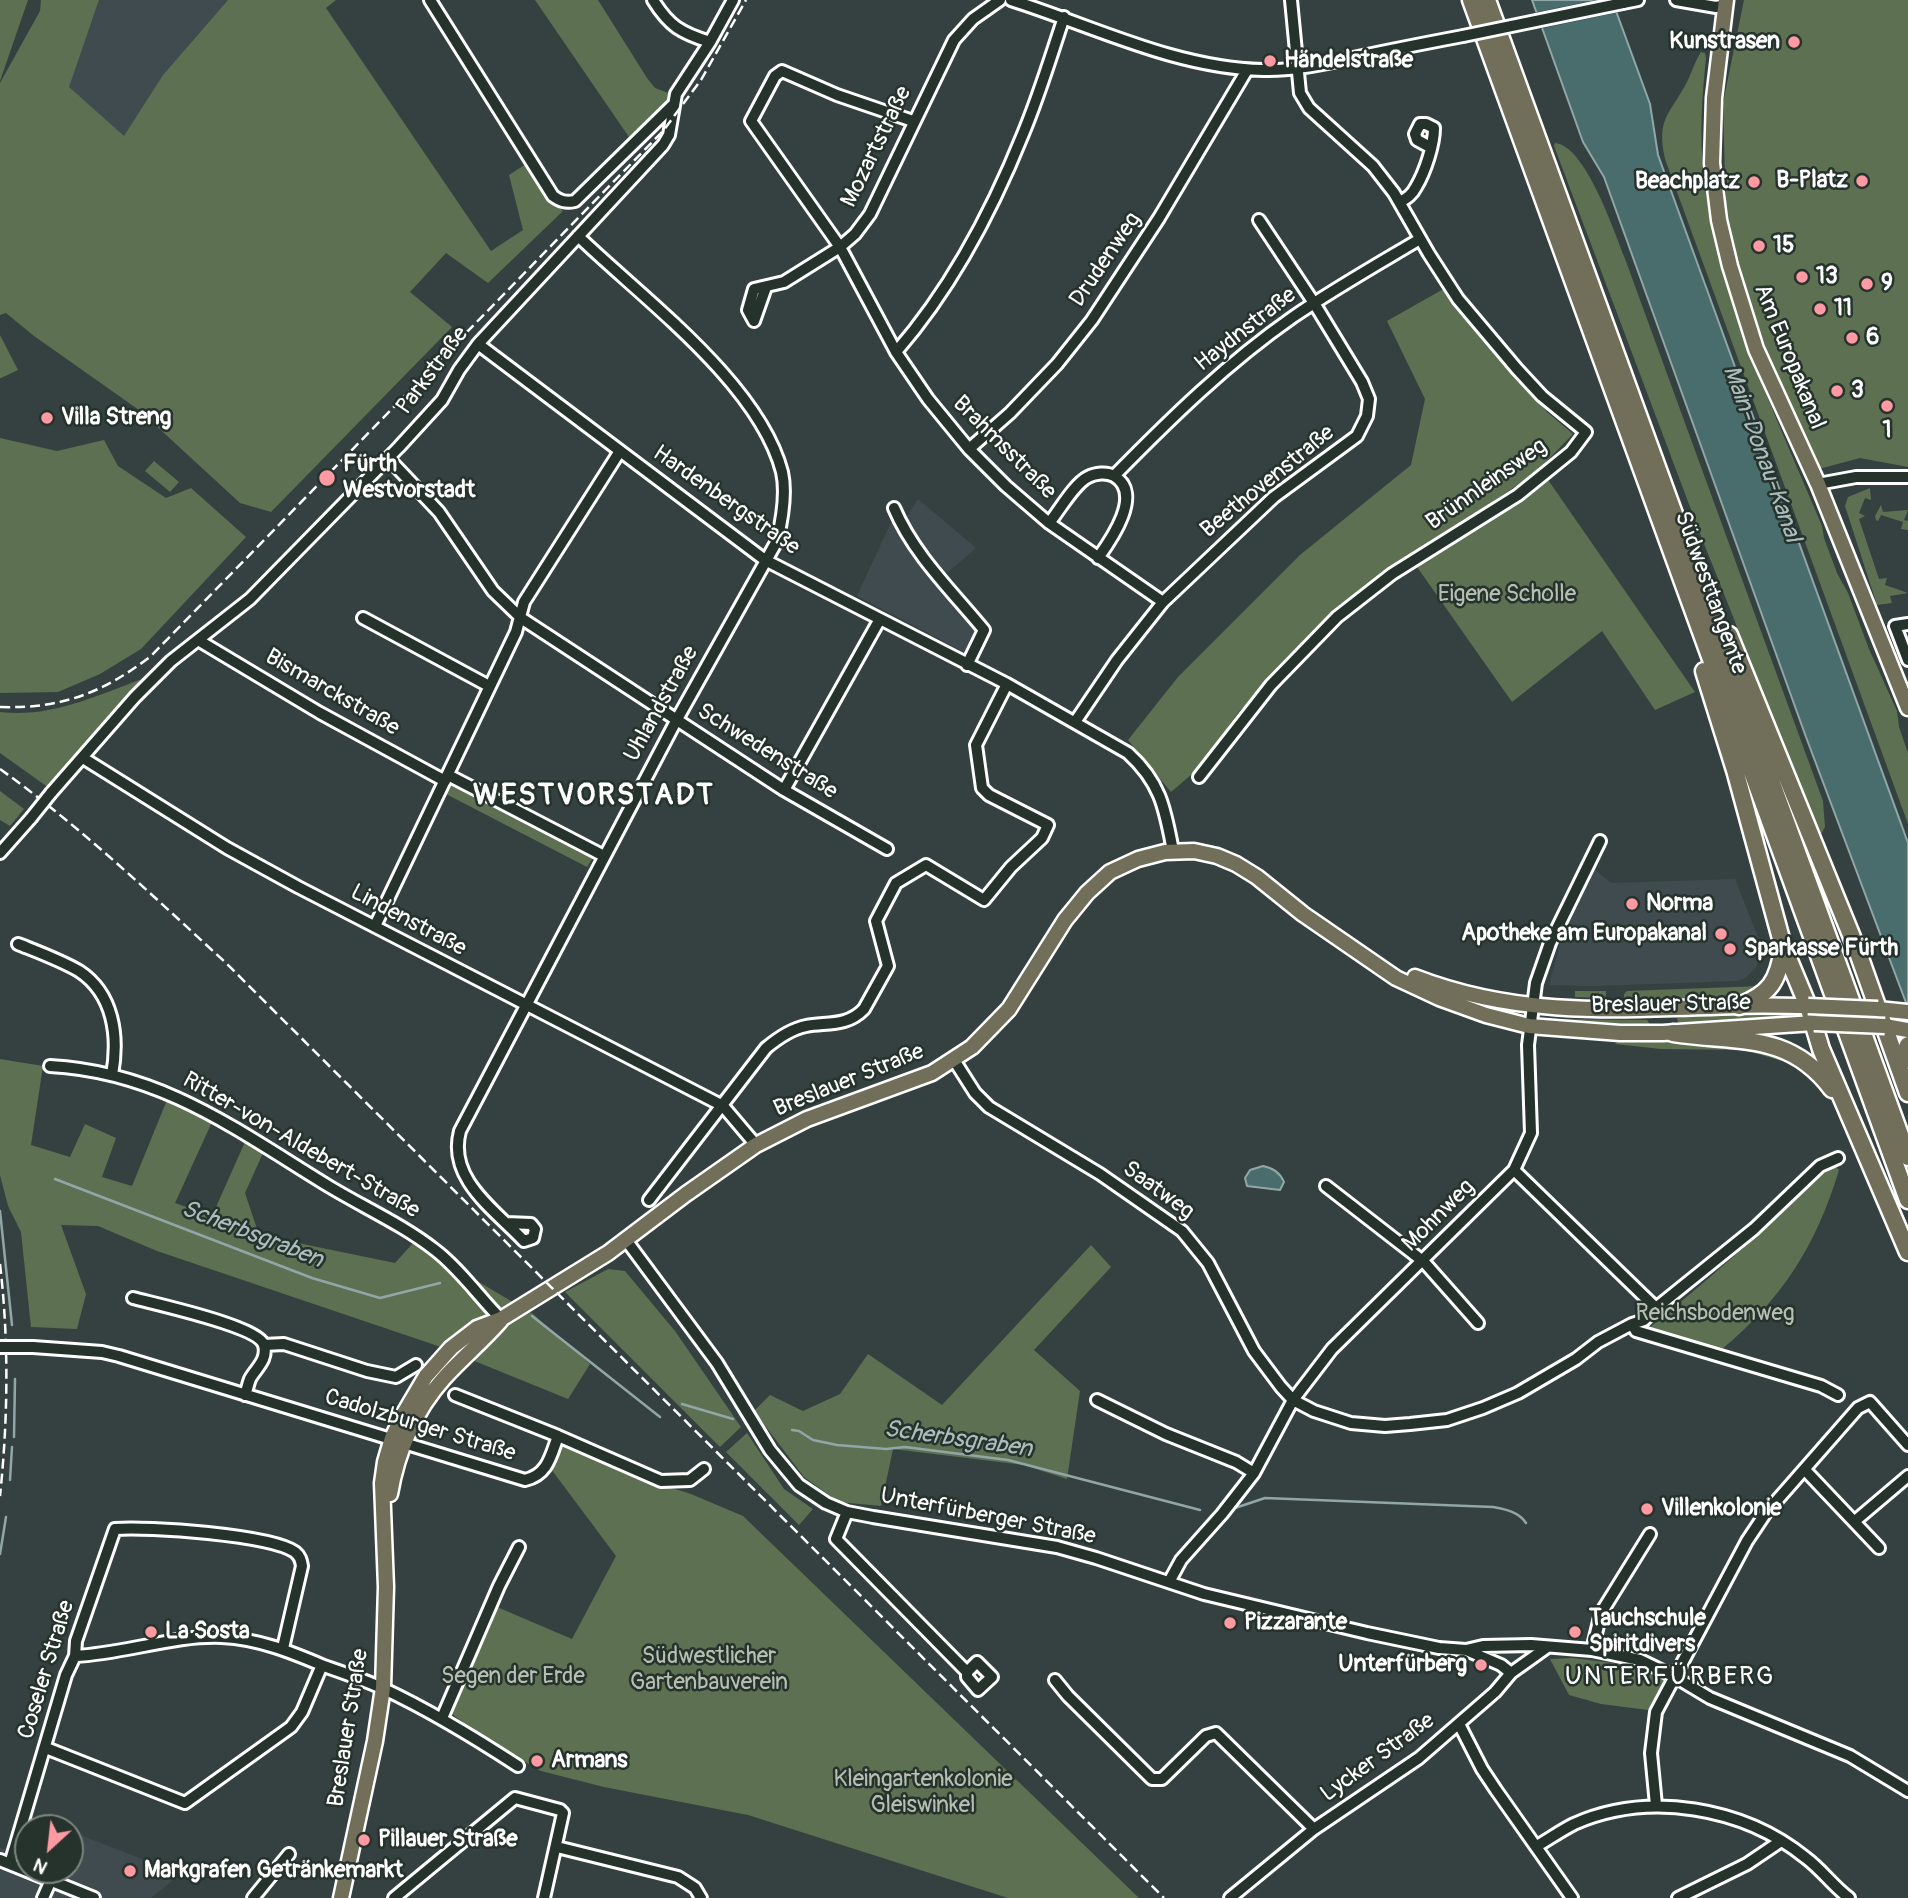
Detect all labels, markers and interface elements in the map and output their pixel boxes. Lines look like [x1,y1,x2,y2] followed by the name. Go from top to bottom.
[1669,28,1780,56] place label: Kunstrasen
[1786,34,1802,50] marker: Kunstrasen
[1284,47,1413,75] place label: Händelstraße
[1262,53,1278,69] marker: Händelstraße
[836,82,918,212] street label: Mozartstraße
[1776,167,1848,195] place label: B-Platz
[1635,168,1740,196] place label: Beachplatz
[1854,173,1870,189] marker: B-Platz
[1746,174,1762,190] marker: Beachplatz
[1064,208,1148,312] street label: Drudenweg
[1773,232,1794,260] place label: 15
[1751,238,1767,254] marker: 15
[1816,263,1838,291] place label: 13
[1794,269,1810,285] marker: 13
[1881,270,1893,298] place label: 9
[1859,276,1875,292] marker: 9
[1747,280,1831,434] street label: Am Europakanal
[1190,282,1302,378] street label: Haydnstraße
[1834,295,1852,323] place label: 11
[1812,301,1828,317] marker: 11
[391,322,475,420] street label: Parkstraße
[1866,324,1879,352] place label: 6
[1844,330,1860,346] marker: 6
[1716,362,1806,546] water label: Main-Donau-Kanal
[1851,377,1864,405] place label: 3
[1829,383,1845,399] marker: 3
[946,390,1062,506] street label: Brahmsstraße
[1879,398,1895,414] marker: 1
[61,404,171,432] place label: Villa Streng
[39,410,55,426] marker: Villa Streng
[1883,417,1891,445] place label: 1
[1196,420,1340,544] street label: Beethovenstraße
[1421,433,1553,537] street label: Brünnleinsweg
[647,440,805,562] street label: Hardenbergstraße
[343,451,475,505] place label: Fürth Westvorstadt
[317,468,337,488] marker: Fürth Westvorstadt
[1668,508,1752,678] street label: Südwesttangente
[1438,581,1576,609] park label: Eigene Scholle
[619,641,705,767] street label: Uhlandstraße
[260,643,404,743] street label: Bismarckstraße
[692,698,842,806] street label: Schwedenstraße
[475,778,713,814] district label: WESTVORSTADT
[345,879,471,963] street label: Lindenstraße
[1646,890,1713,918] place label: Norma
[1624,896,1640,912] marker: Norma
[1461,920,1707,948] place label: Apotheke am Europakanal
[1713,926,1729,942] marker: Apotheke am Europakanal
[1744,935,1898,963] place label: Sparkasse Fürth
[1722,941,1738,957] marker: Sparkasse Fürth
[1591,990,1751,1020] street label: Breslauer Straße
[770,1038,928,1124] street label: Breslauer Straße
[178,1067,424,1225] street label: Ritter-von-Aldebert-Straße
[1117,1156,1199,1226] street label: Saatweg
[1397,1174,1481,1258] street label: Mohnweg
[177,1195,327,1275] water label: Scherbsgraben
[1636,1300,1794,1328] park label: Reichsbodenweg
[321,1384,519,1468] street label: Cadolzburger Straße
[882,1415,1034,1465] water label: Scherbsgraben
[878,1483,1098,1551] street label: Unterfürberger Straße
[1661,1495,1782,1523] place label: Villenkolonie
[1639,1501,1655,1517] marker: Villenkolonie
[13,1597,81,1743] street label: Coseler Straße
[1589,1605,1706,1659] place label: Tauchschule Spiritdivers
[1244,1609,1347,1637] place label: Pizzarante
[1222,1615,1238,1631] marker: Pizzarante
[165,1618,250,1646] place label: La Sosta
[143,1624,159,1640] marker: La Sosta
[1567,1624,1583,1640] marker: Tauchschule Spiritdivers
[630,1643,788,1697] park label: Südwestlicher Gartenbauverein
[323,1647,375,1809] street label: Breslauer Straße
[1338,1651,1467,1679] place label: Unterfürberg
[1473,1657,1489,1673] marker: Unterfürberg
[1566,1661,1774,1693] district label: UNTERFÜRBERG
[441,1663,585,1691] park label: Segen der Erde
[1316,1707,1440,1809] street label: Lycker Straße
[551,1747,627,1775] place label: Armans
[529,1753,545,1769] marker: Armans
[833,1766,1013,1820] park label: Kleingartenkolonie Gleiswinkel
[14,1814,84,1884] north arrow
[378,1826,518,1854] place label: Pillauer Straße
[356,1832,372,1848] marker: Pillauer Straße
[29,1852,52,1880] text: N
[144,1857,403,1885] place label: Markgrafen Getränkemarkt
[122,1863,138,1879] marker: Markgrafen Getränkemarkt

